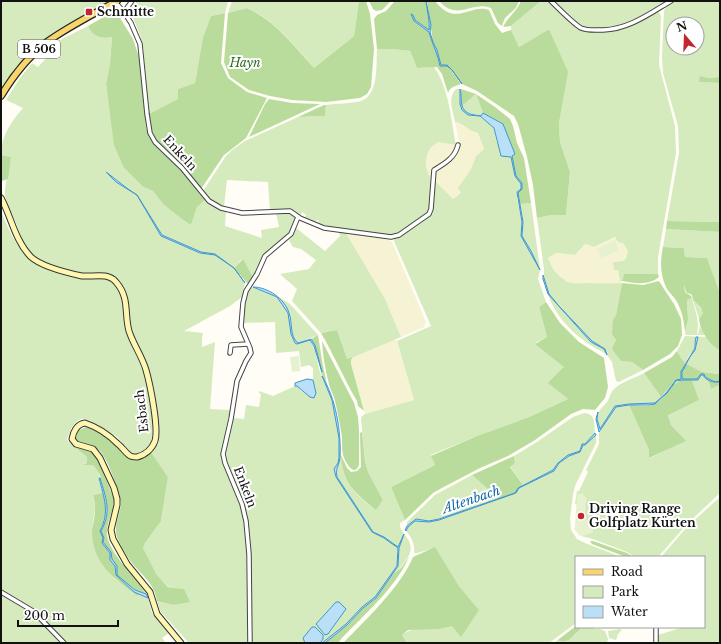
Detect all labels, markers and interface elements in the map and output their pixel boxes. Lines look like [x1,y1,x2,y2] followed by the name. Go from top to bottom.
[97,4,154,19] place label: Schmitte
[84,7,94,17] marker: Schmitte
[665,16,705,56] north arrow
[675,18,690,35] text: N
[18,40,60,58] road number: B 506
[229,55,261,70] park label: Hayn
[160,132,201,173] street label: Enkeln
[131,389,152,433] street label: Esbach
[231,464,260,510] street label: Enkeln
[438,482,502,518] water label: Altenbach
[589,501,696,530] place label: Driving Range Golfplatz Kürten
[576,511,586,521] marker: Driving Range Golfplatz Kürten
[575,556,705,628] legend
[611,564,643,579] text: Road
[611,584,639,599] text: Park
[18,602,118,628] scale bar
[610,604,648,619] text: Water
[24,608,65,623] text: 200 m

